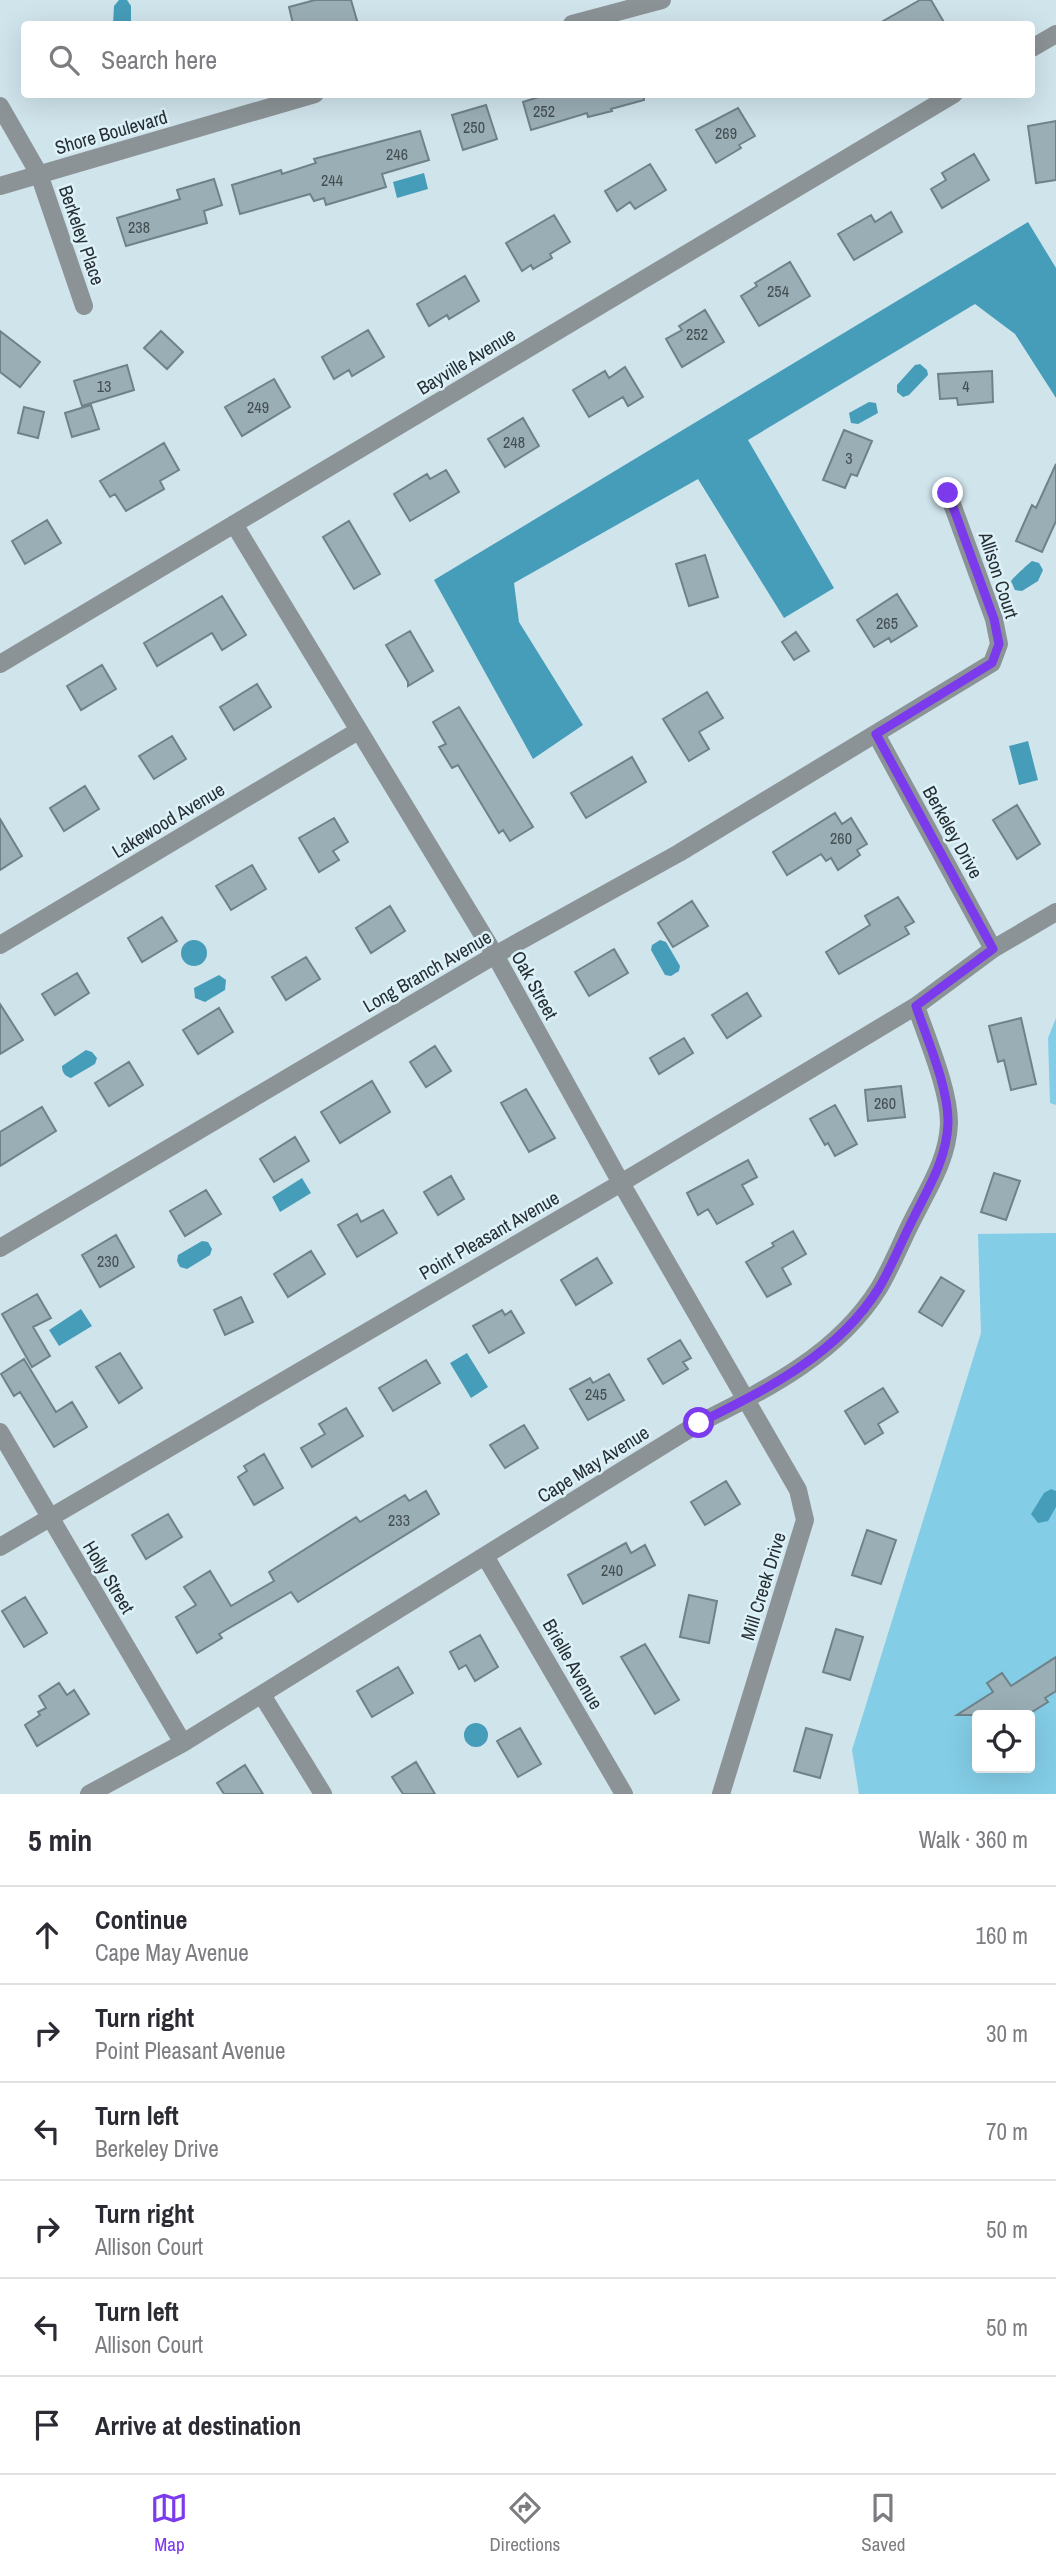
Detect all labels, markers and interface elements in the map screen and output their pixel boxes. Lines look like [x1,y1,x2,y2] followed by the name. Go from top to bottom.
[21,21,1035,98] search box
[45,41,83,79] icon: search
[101,42,217,77] text: Search here
[533,100,555,122] house number: 252
[52,104,170,160] street label: Shore Boulevard
[463,116,485,138] house number: 250
[715,122,737,144] house number: 269
[386,143,408,165] house number: 246
[321,169,343,191] house number: 244
[53,182,111,288] street label: Berkeley Place
[128,216,150,238] house number: 238
[767,280,789,302] house number: 254
[412,321,520,401] street label: Bayville Avenue
[686,323,708,345] house number: 252
[97,375,111,397] house number: 13
[962,375,970,397] house number: 4
[247,396,269,418] house number: 249
[503,431,525,453] house number: 248
[845,447,853,469] house number: 3
[932,477,963,508] route end
[973,528,1025,622] street label: Allison Court
[876,612,898,634] house number: 265
[107,776,229,864] street label: Lakewood Avenue
[917,781,989,883] street label: Berkeley Drive
[830,827,852,849] house number: 260
[358,924,496,1018] street label: Long Branch Avenue
[506,946,565,1024] street label: Oak Street
[874,1092,896,1114] house number: 260
[414,1184,564,1286] street label: Point Pleasant Avenue
[97,1250,119,1272] house number: 230
[585,1383,607,1405] house number: 245
[683,1407,714,1438] route start
[532,1419,654,1509] street label: Cape May Avenue
[388,1509,410,1531] house number: 233
[734,1529,792,1643] street label: Mill Creek Drive
[77,1536,141,1619] street label: Holly Street
[601,1559,623,1581] house number: 240
[537,1614,609,1714] street label: Brielle Avenue
[972,1710,1035,1773] map controls
[972,1710,1035,1773] button: locate
[28,1820,92,1860] text: 5 min
[919,1824,1028,1855] text: Walk · 360 m
[95,1902,187,1937] text: Continue
[28,1916,66,1954] icon: ahead
[976,1920,1028,1951] text: 160 m
[95,1937,249,1968] text: Cape May Avenue
[95,2000,194,2035] text: Turn right
[28,2014,66,2052] icon: right
[986,2018,1028,2049] text: 30 m
[95,2035,286,2066] text: Point Pleasant Avenue
[95,2098,179,2133] text: Turn left
[28,2112,66,2150] icon: left
[986,2116,1028,2147] text: 70 m
[95,2133,219,2164] text: Berkeley Drive
[95,2196,194,2231] text: Turn right
[28,2210,66,2248] icon: right
[986,2214,1028,2245] text: 50 m
[95,2231,203,2262] text: Allison Court
[95,2294,179,2329] text: Turn left
[28,2308,66,2346] icon: left
[986,2312,1028,2343] text: 50 m
[95,2329,203,2360] text: Allison Court
[28,2406,66,2444] icon: arrive
[95,2408,301,2443] text: Arrive at destination
[150,2489,188,2557] tab: Map
[489,2489,560,2557] tab: Directions
[861,2489,906,2557] tab: Saved

